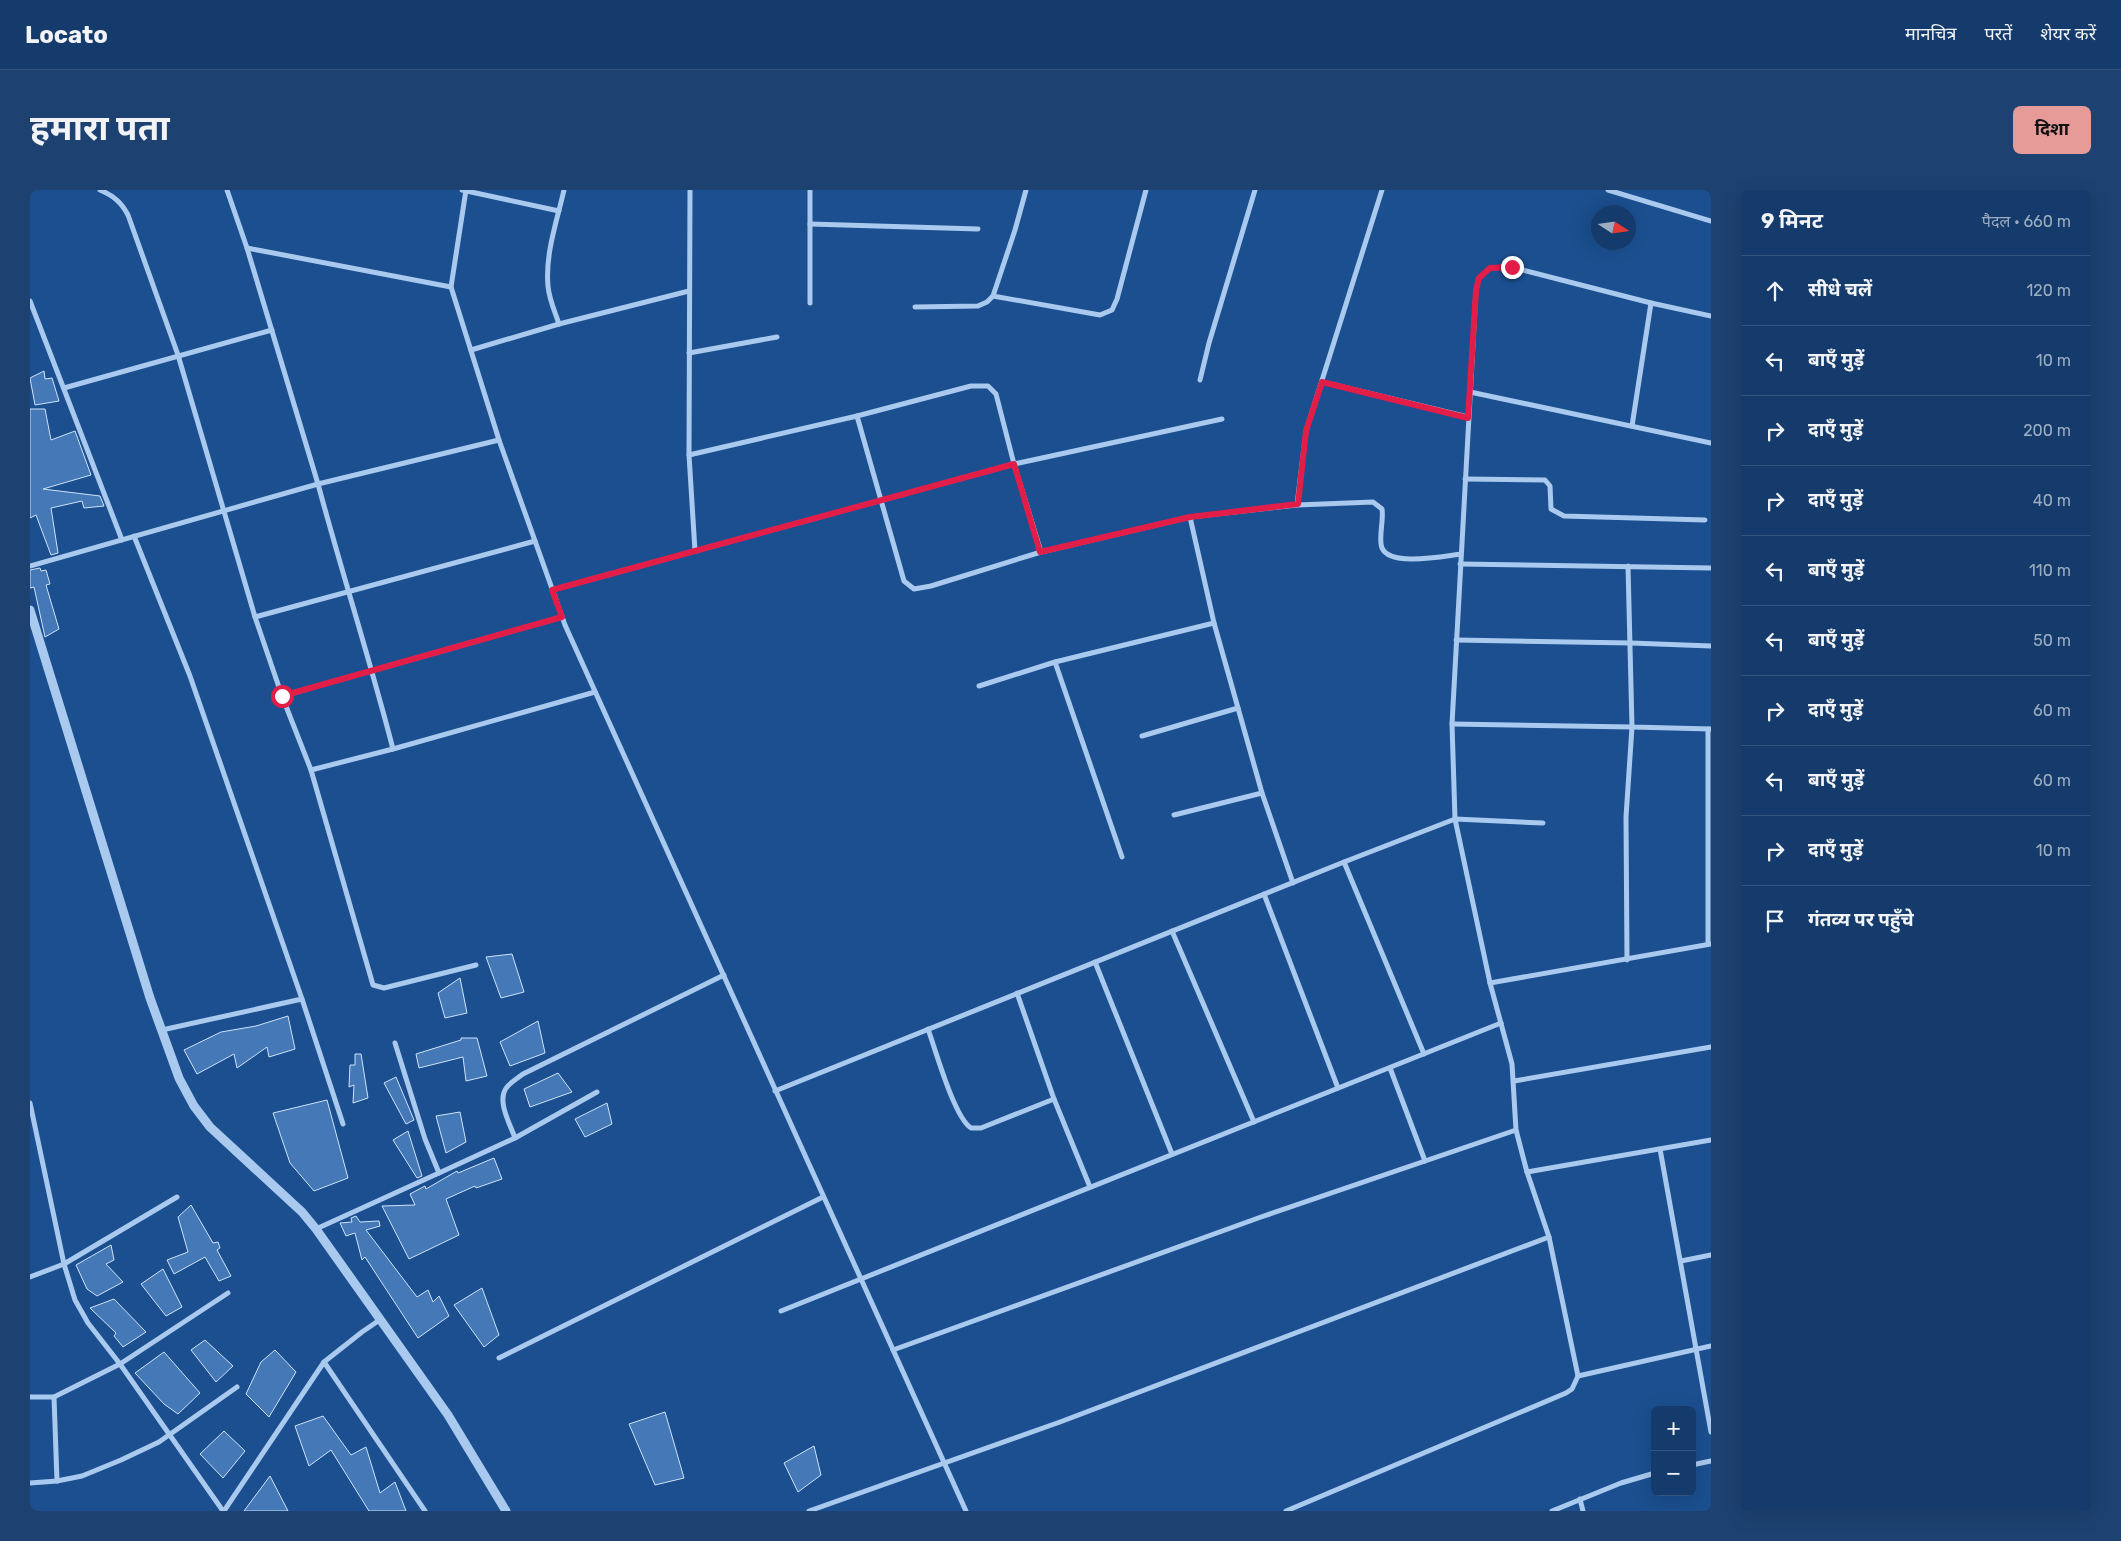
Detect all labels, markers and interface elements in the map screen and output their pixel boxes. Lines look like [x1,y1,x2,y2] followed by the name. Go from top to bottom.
[25,21,108,49] text: Locato
[1905,23,1957,45] text: मानचित्र
[1985,23,2012,45] text: परतें
[2040,23,2096,45] text: शेयर करें
[2013,106,2091,154] button: दिशा
[30,107,170,149] text: हमारा पता
[1591,205,1636,250] north arrow
[1761,208,1823,233] text: 9 मिनट
[1982,212,2071,231] text: पैदल · 660 m
[1501,256,1524,279] route end
[1761,277,1789,305] icon: ahead
[1808,278,1872,301] text: सीधे चलें
[2026,281,2071,300] text: 120 m
[1761,347,1789,375] icon: left
[1808,348,1864,371] text: बाएँ मुड़ें
[2036,351,2071,370] text: 10 m
[1761,417,1789,445] icon: right
[1808,418,1863,441] text: दाएँ मुड़ें
[2023,421,2071,440] text: 200 m
[1761,487,1789,515] icon: right
[1808,488,1863,511] text: दाएँ मुड़ें
[2033,491,2071,510] text: 40 m
[1761,557,1789,585] icon: left
[1808,558,1864,581] text: बाएँ मुड़ें
[2029,561,2071,580] text: 110 m
[1761,627,1789,655] icon: left
[1808,628,1864,651] text: बाएँ मुड़ें
[2033,631,2071,650] text: 50 m
[271,685,294,708] route start
[1761,697,1789,725] icon: right
[1808,698,1863,721] text: दाएँ मुड़ें
[2033,701,2071,720] text: 60 m
[1761,767,1789,795] icon: left
[1808,768,1864,791] text: बाएँ मुड़ें
[2033,771,2071,790] text: 60 m
[1761,837,1789,865] icon: right
[1808,838,1863,861] text: दाएँ मुड़ें
[2036,841,2071,860] text: 10 m
[1761,907,1789,935] icon: arrive
[1808,908,1914,931] text: गंतव्य पर पहुँचे
[1651,1406,1696,1496] map controls
[1651,1406,1696,1451] button: +
[1651,1451,1696,1496] button: −

